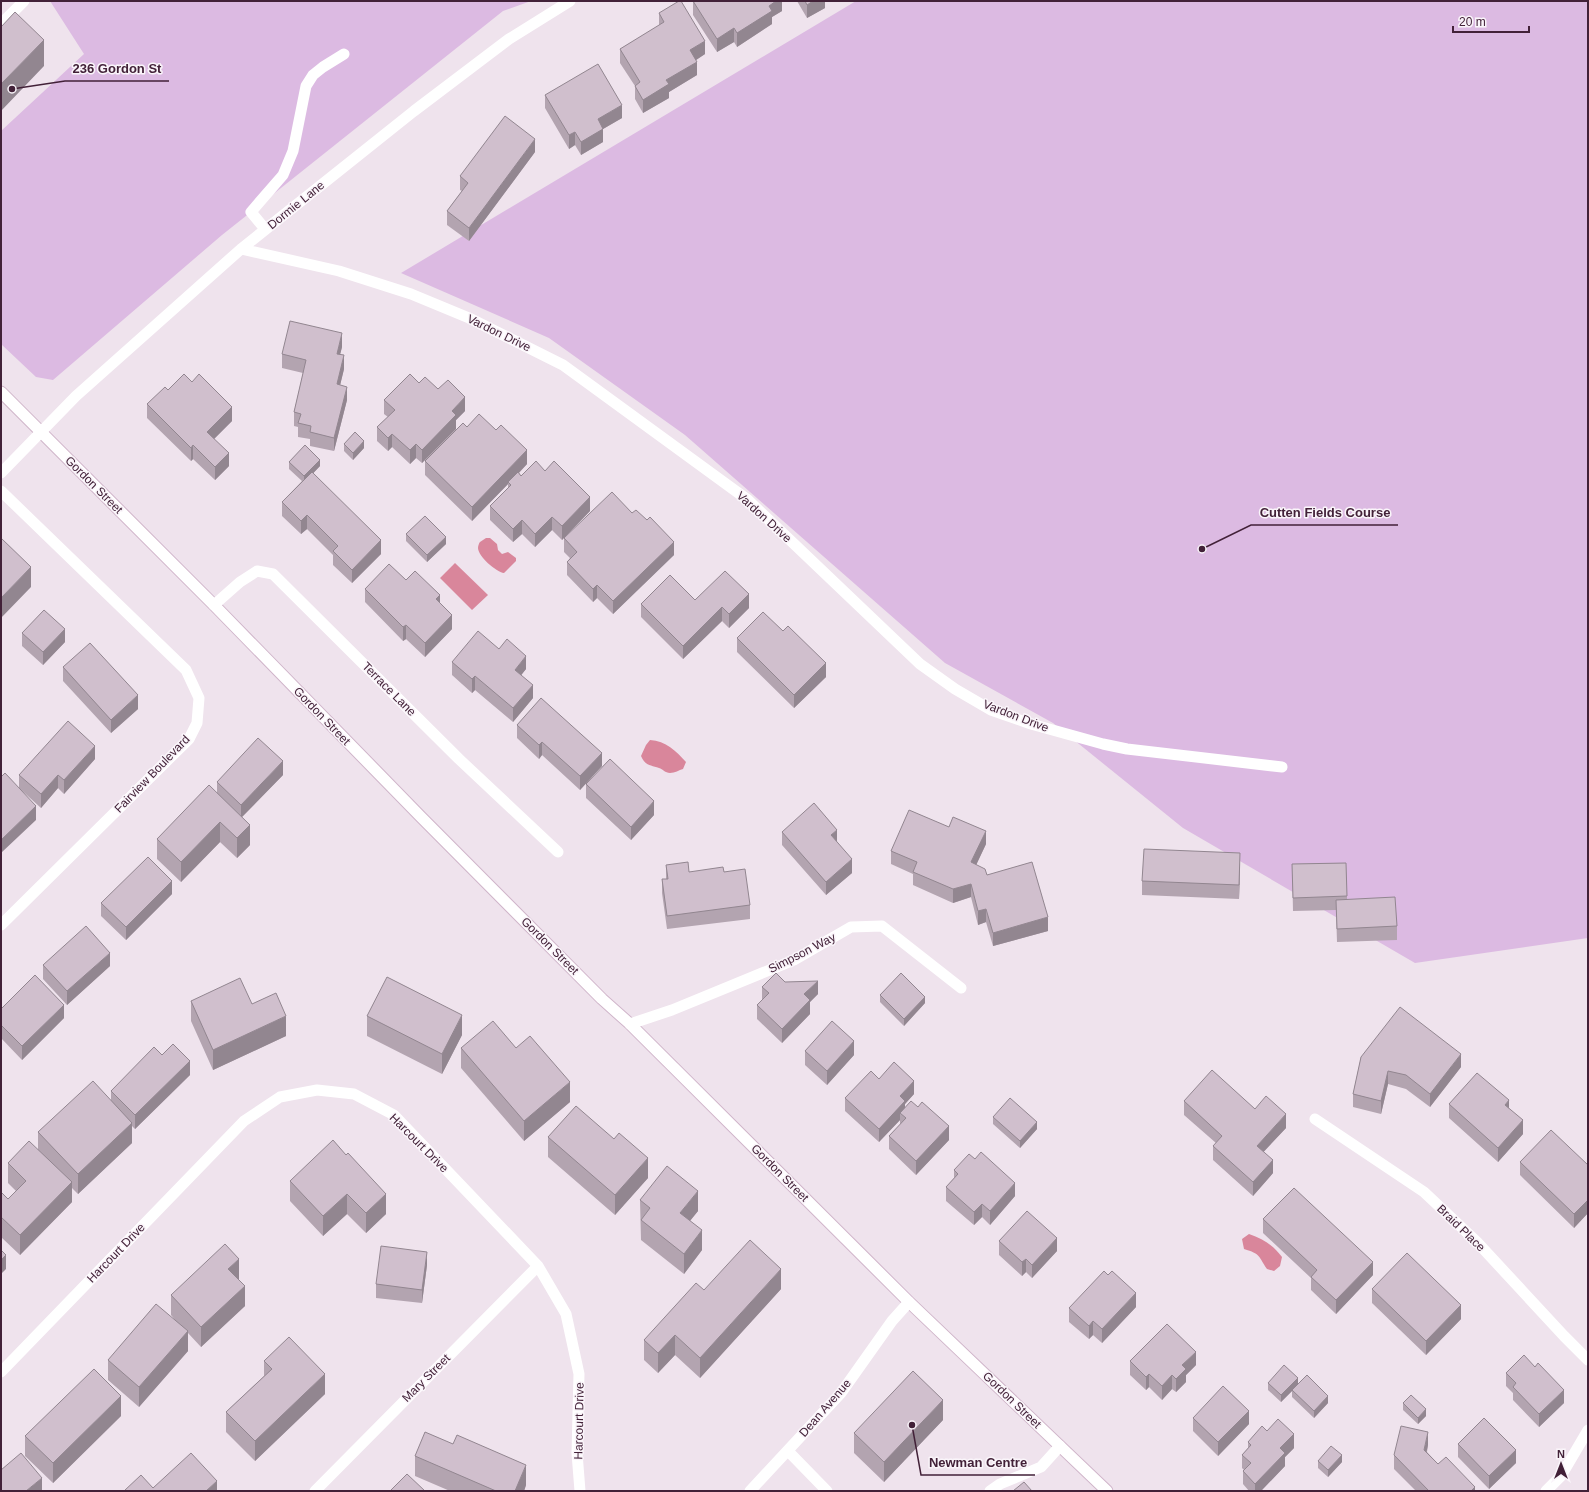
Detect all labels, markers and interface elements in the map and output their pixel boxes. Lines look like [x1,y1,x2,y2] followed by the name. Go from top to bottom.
[1453,8,1529,34] scale bar
[1459,15,1486,29] text: 20 m
[65,56,169,81] callout: 236 Gordon St
[73,61,162,76] text: 236 Gordon St
[265,178,327,232] street label: Dormie Lane
[465,312,533,355] street label: Vardon Drive
[62,453,126,517] street label: Gordon Street
[734,489,795,546] street label: Vardon Drive
[1251,500,1398,525] callout: Cutten Fields Course
[1260,505,1390,520] text: Cutten Fields Course
[359,659,419,719] street label: Terrace Lane
[291,684,354,748] street label: Gordon Street
[981,697,1051,735] street label: Vardon Drive
[112,732,192,816] street label: Fairview Boulevard
[518,914,582,978] street label: Gordon Street
[766,930,838,976] street label: Simpson Way
[387,1111,452,1176] street label: Harcourt Drive
[748,1141,812,1205] street label: Gordon Street
[1434,1202,1488,1255] street label: Braid Place
[84,1220,148,1286] street label: Harcourt Drive
[399,1351,453,1405] street label: Mary Street
[980,1369,1044,1432] street label: Gordon Street
[796,1376,854,1440] street label: Dean Avenue
[571,1382,587,1460] street label: Harcourt Drive
[1541,1444,1581,1484] north arrow
[1557,1448,1565,1460] text: N
[921,1450,1035,1475] callout: Newman Centre
[929,1455,1027,1470] text: Newman Centre

